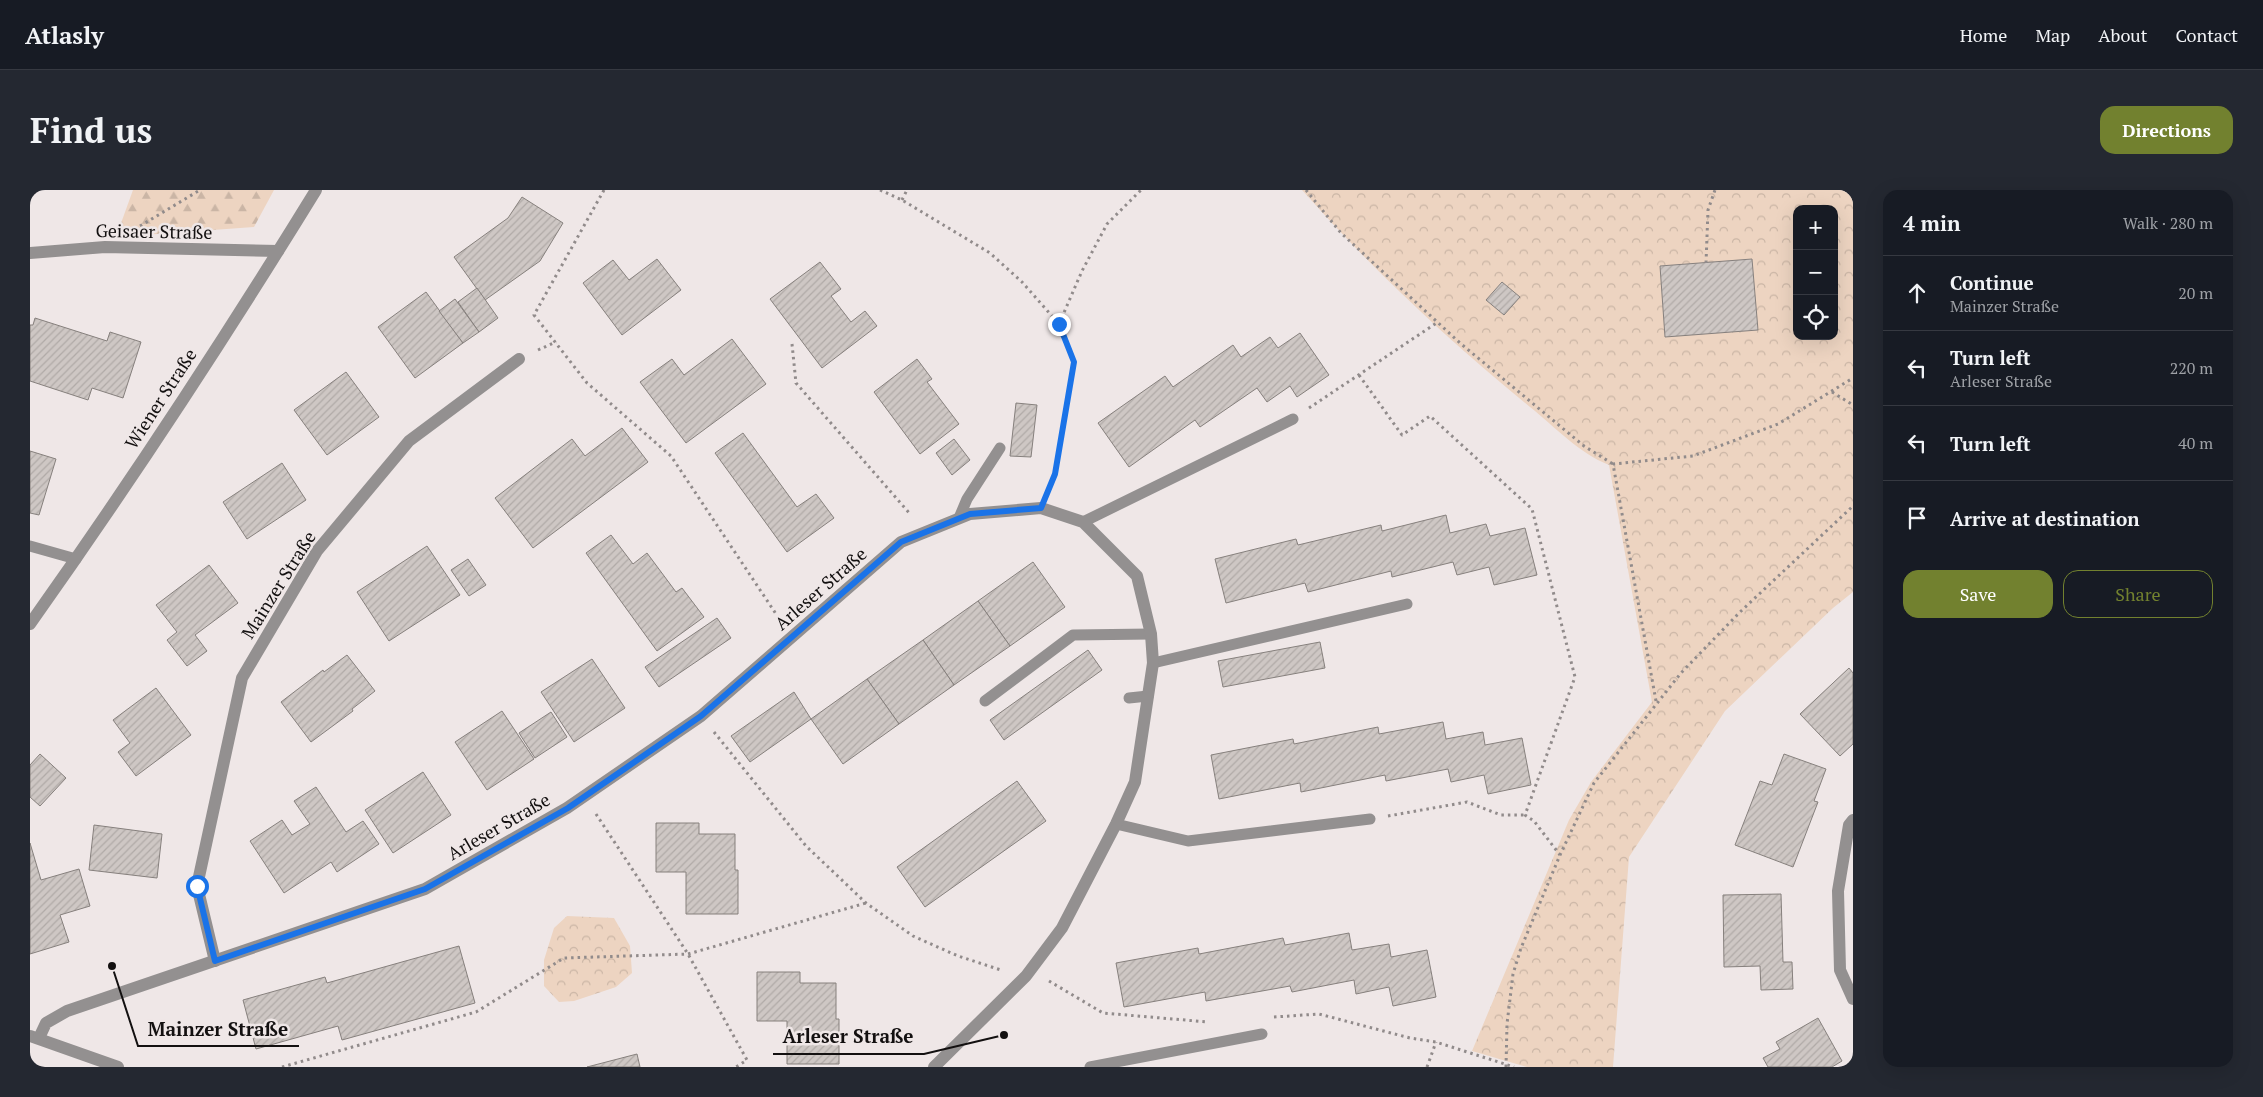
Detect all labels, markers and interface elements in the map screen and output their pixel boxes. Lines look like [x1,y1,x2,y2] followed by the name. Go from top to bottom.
[25,19,104,51] text: Atlasly
[1960,23,2007,47] text: Home
[2035,23,2070,47] text: Map
[2098,23,2147,47] text: About
[2175,23,2238,47] text: Contact
[2100,106,2233,154] button: Directions
[30,107,152,153] text: Find us
[1793,205,1838,340] map controls
[1793,205,1838,250] button: +
[1903,209,1960,237] text: 4 min
[2123,212,2213,234] text: Walk · 280 m
[95,218,213,244] street label: Geisaer Straße
[1793,250,1838,295] button: −
[1950,270,2034,295] text: Continue
[1903,279,1931,307] icon: ahead
[2178,282,2213,304] text: 20 m
[1793,295,1838,340] button: locate
[1950,295,2059,317] text: Mainzer Straße
[1048,313,1071,336] route end
[119,344,202,453] street label: Wiener Straße
[1950,345,2031,370] text: Turn left
[1903,354,1931,382] icon: left
[2170,357,2213,379] text: 220 m
[1950,370,2052,392] text: Arleser Straße
[1903,429,1931,457] icon: left
[1950,431,2031,456] text: Turn left
[2178,432,2213,454] text: 40 m
[1903,504,1931,532] icon: arrive
[1950,506,2139,531] text: Arrive at destination
[235,526,321,643] street label: Mainzer Straße
[769,542,871,635] street label: Arleser Straße
[1903,570,2053,618] button: Save
[2063,570,2213,618] button: Share
[443,787,554,865] street label: Arleser Straße
[186,875,209,898] route start
[138,1012,299,1046] callout: Mainzer Straße
[148,1016,288,1041] text: Mainzer Straße
[773,1020,924,1054] callout: Arleser Straße
[782,1023,914,1048] text: Arleser Straße

